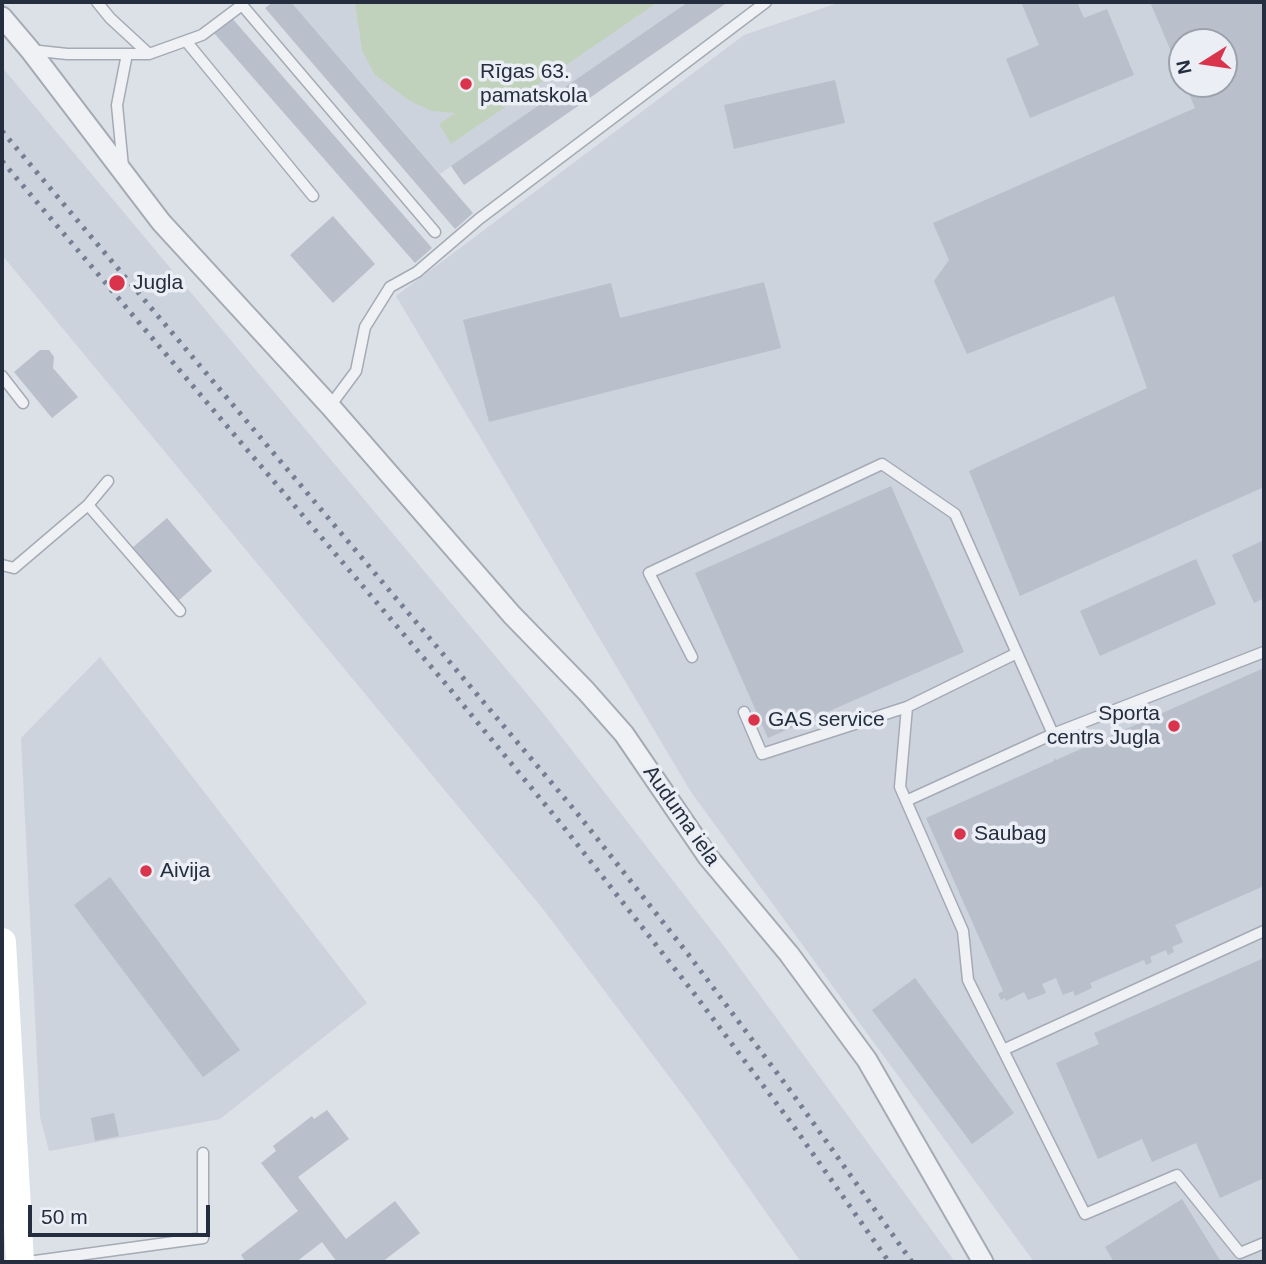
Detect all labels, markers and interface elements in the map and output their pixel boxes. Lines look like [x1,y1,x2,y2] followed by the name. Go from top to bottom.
[1168,28,1238,98] north arrow
[1172,58,1196,76] text: N
[480,59,587,109] place label: Rīgas 63. pamatskola
[458,76,474,92] marker: Rīgas 63. pamatskola
[133,270,183,296] place label: Jugla
[107,273,127,293] marker: Jugla
[1047,701,1160,751] place label: Sporta centrs Jugla
[768,707,885,733] place label: GAS service
[746,712,762,728] marker: GAS service
[1166,718,1182,734] marker: Sporta centrs Jugla
[637,761,725,871] street label: Auduma iela
[974,821,1046,847] place label: Saubag
[952,826,968,842] marker: Saubag
[160,858,210,884] place label: Aivija
[138,863,154,879] marker: Aivija
[32,1190,214,1234] scale bar
[41,1205,88,1228] text: 50 m

